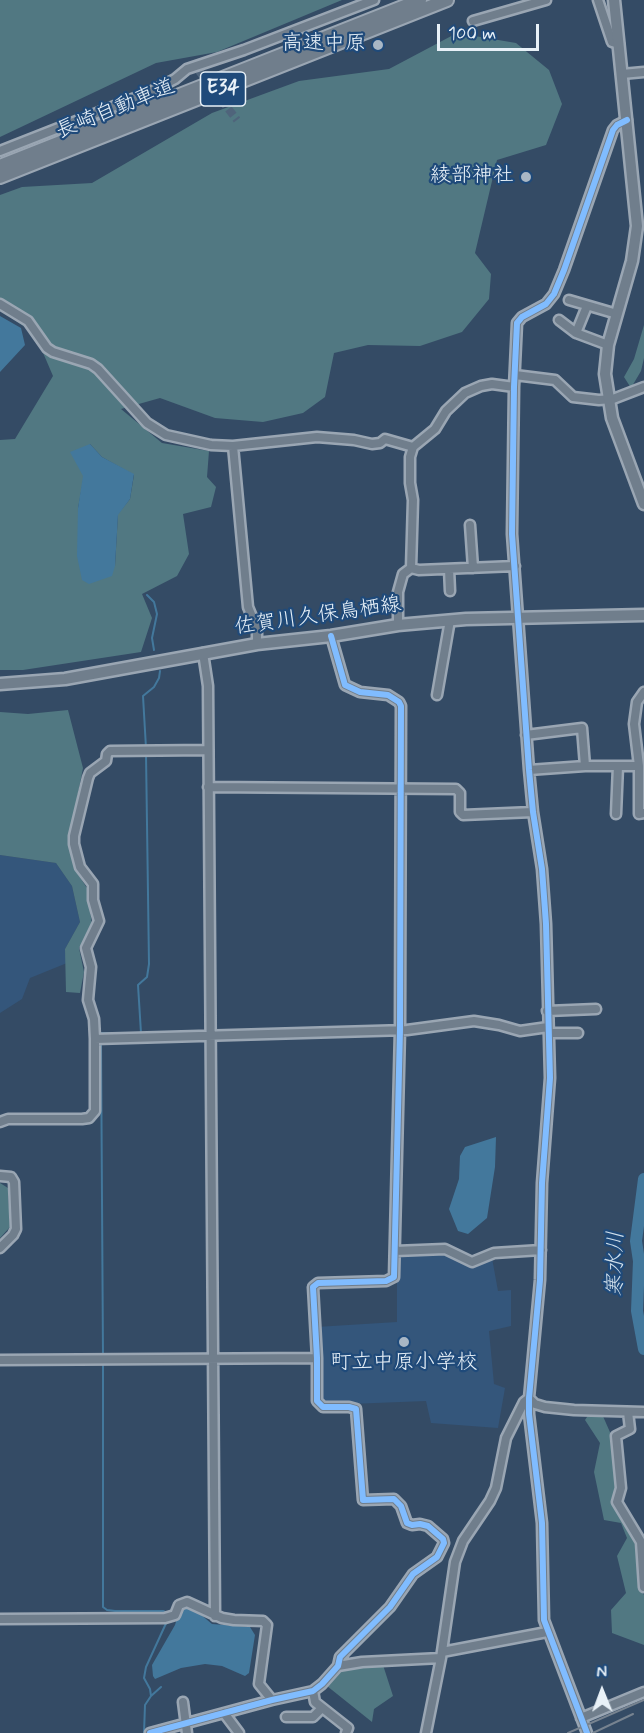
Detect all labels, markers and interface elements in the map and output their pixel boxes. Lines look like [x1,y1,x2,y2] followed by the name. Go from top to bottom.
[440,12,542,50] scale bar
[448,22,496,46] text: 100 m
[282,32,366,58] place label: 高速中原
[371,38,385,52] marker: 高速中原
[200,72,246,106] road number: E34
[53,75,179,145] street label: 長崎自動車道
[430,164,514,190] place label: 綾部神社
[519,170,533,184] marker: 綾部神社
[233,593,403,641] street label: 佐賀川久保鳥栖線
[603,1231,631,1297] water label: 寒水川
[397,1335,411,1349] marker: 町立中原小学校
[331,1351,477,1377] place label: 町立中原小学校
[572,1661,632,1721] north arrow
[596,1662,607,1683] text: N

